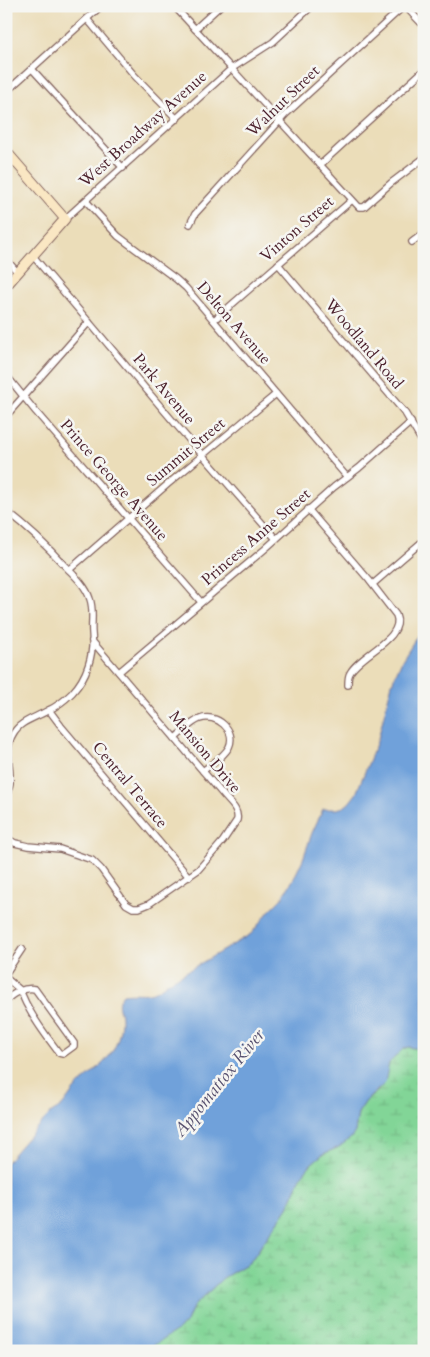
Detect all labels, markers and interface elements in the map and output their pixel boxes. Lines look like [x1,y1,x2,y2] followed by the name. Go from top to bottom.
[241,60,325,142] street label: Walnut Street
[74,66,212,193] street label: West Broadway Avenue
[255,191,339,267] street label: Vinton Street
[192,277,276,369] street label: Delton Avenue
[319,293,409,394] street label: Woodland Road
[128,349,200,429] street label: Park Avenue
[142,413,230,491] street label: Summit Street
[55,414,173,546] street label: Prince George Avenue
[197,483,315,591] street label: Princess Anne Street
[164,706,246,798] street label: Mansion Drive
[87,737,173,833] street label: Central Terrace
[167,1023,271,1143] water label: Appomattox River

